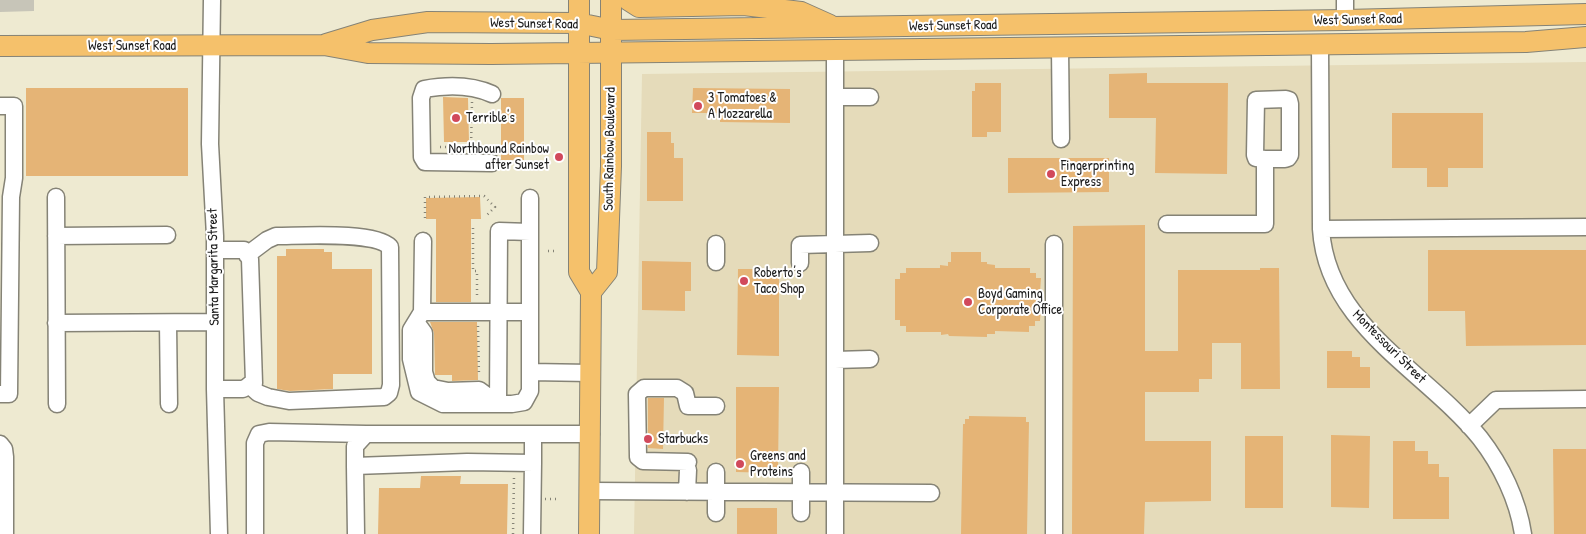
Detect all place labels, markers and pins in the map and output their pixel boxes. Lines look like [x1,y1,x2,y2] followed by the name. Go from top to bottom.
[708,90,777,122] place label: 3 Tomatoes & A Mozzarella
[692,100,704,112] marker: 3 Tomatoes & A Mozzarella
[466,110,515,126] place label: Terrible's
[450,112,462,124] marker: Terrible's
[449,141,549,174] place label: Northbound Rainbow after Sunset
[553,151,565,163] marker: Northbound Rainbow after Sunset
[1061,158,1134,190] place label: Fingerprinting Express
[1045,168,1057,180] marker: Fingerprinting Express
[754,265,804,298] place label: Roberto’s Taco Shop
[738,275,750,287] marker: Roberto’s Taco Shop
[978,286,1062,318] place label: Boyd Gaming Corporate Office
[962,296,974,308] marker: Boyd Gaming Corporate Office
[658,431,708,447] place label: Starbucks
[642,433,654,445] marker: Starbucks
[750,448,805,481] place label: Greens and Proteins
[734,458,746,470] marker: Greens and Proteins

